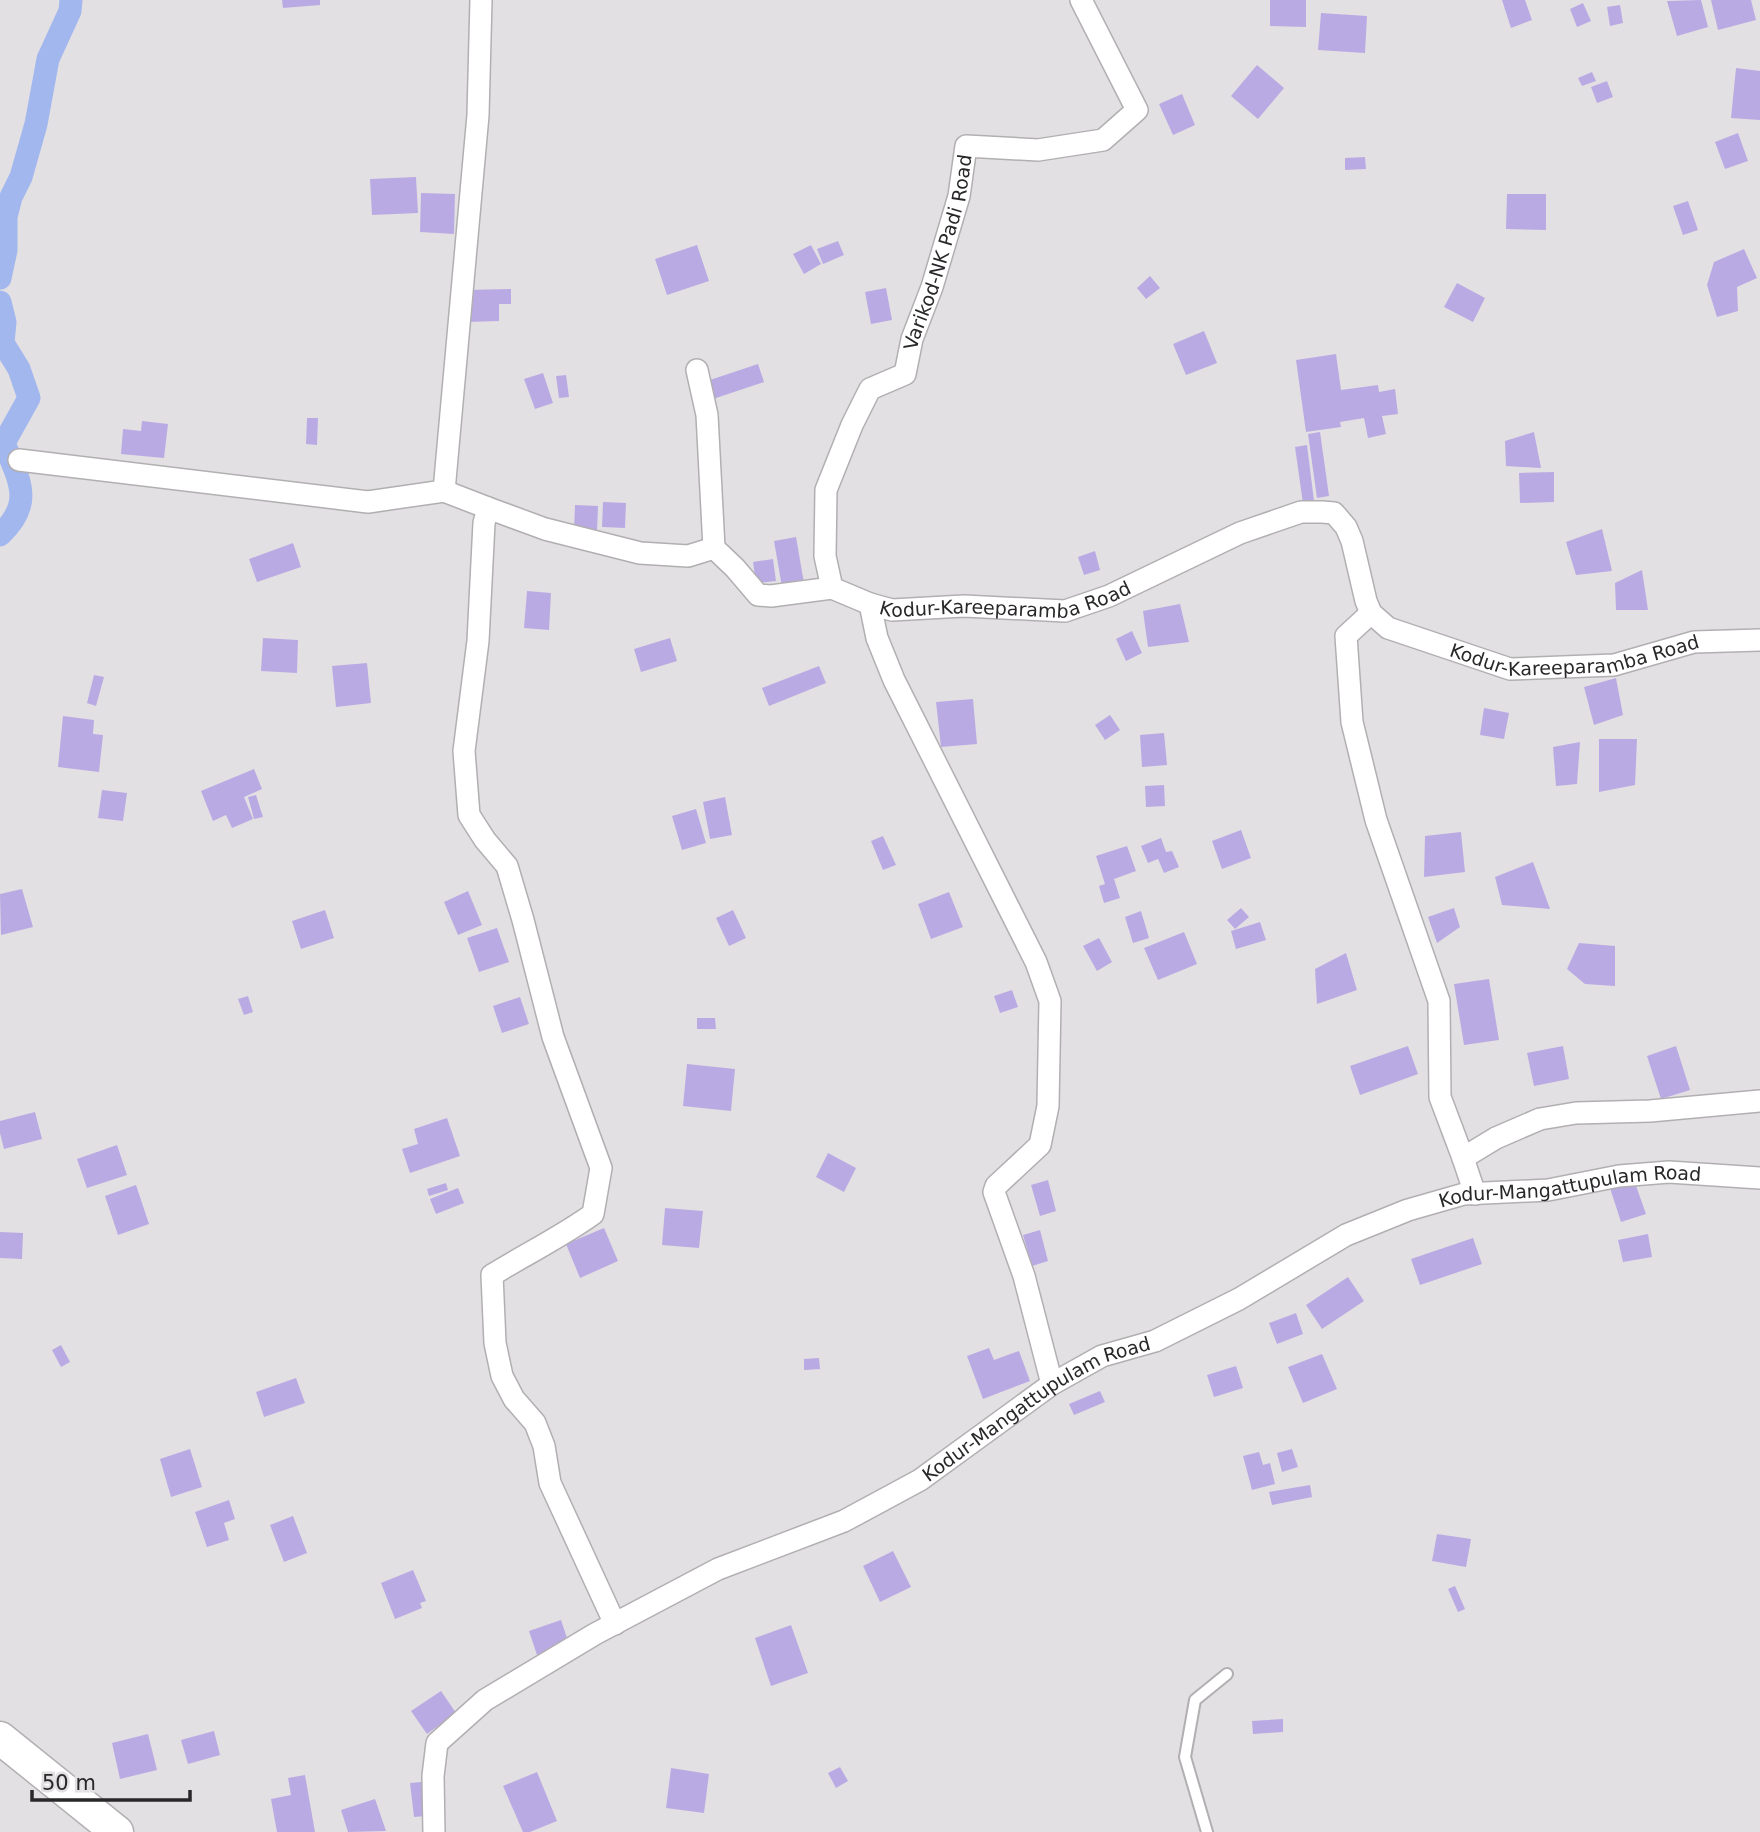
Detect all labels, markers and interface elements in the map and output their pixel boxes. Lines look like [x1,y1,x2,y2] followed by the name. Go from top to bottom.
[899,153,976,352] street label: Varikod-NK Padi Road
[877,576,1134,622] street label: Kodur-Kareeparamba Road
[1447,630,1701,680] street label: Kodur-Kareeparamba Road
[1436,1161,1702,1212] street label: Kodur-Mangattupulam Road
[918,1332,1153,1486] street label: Kodur-Mangattupulam Road
[32,1758,189,1802] scale bar
[42,1771,96,1795] text: 50 m

